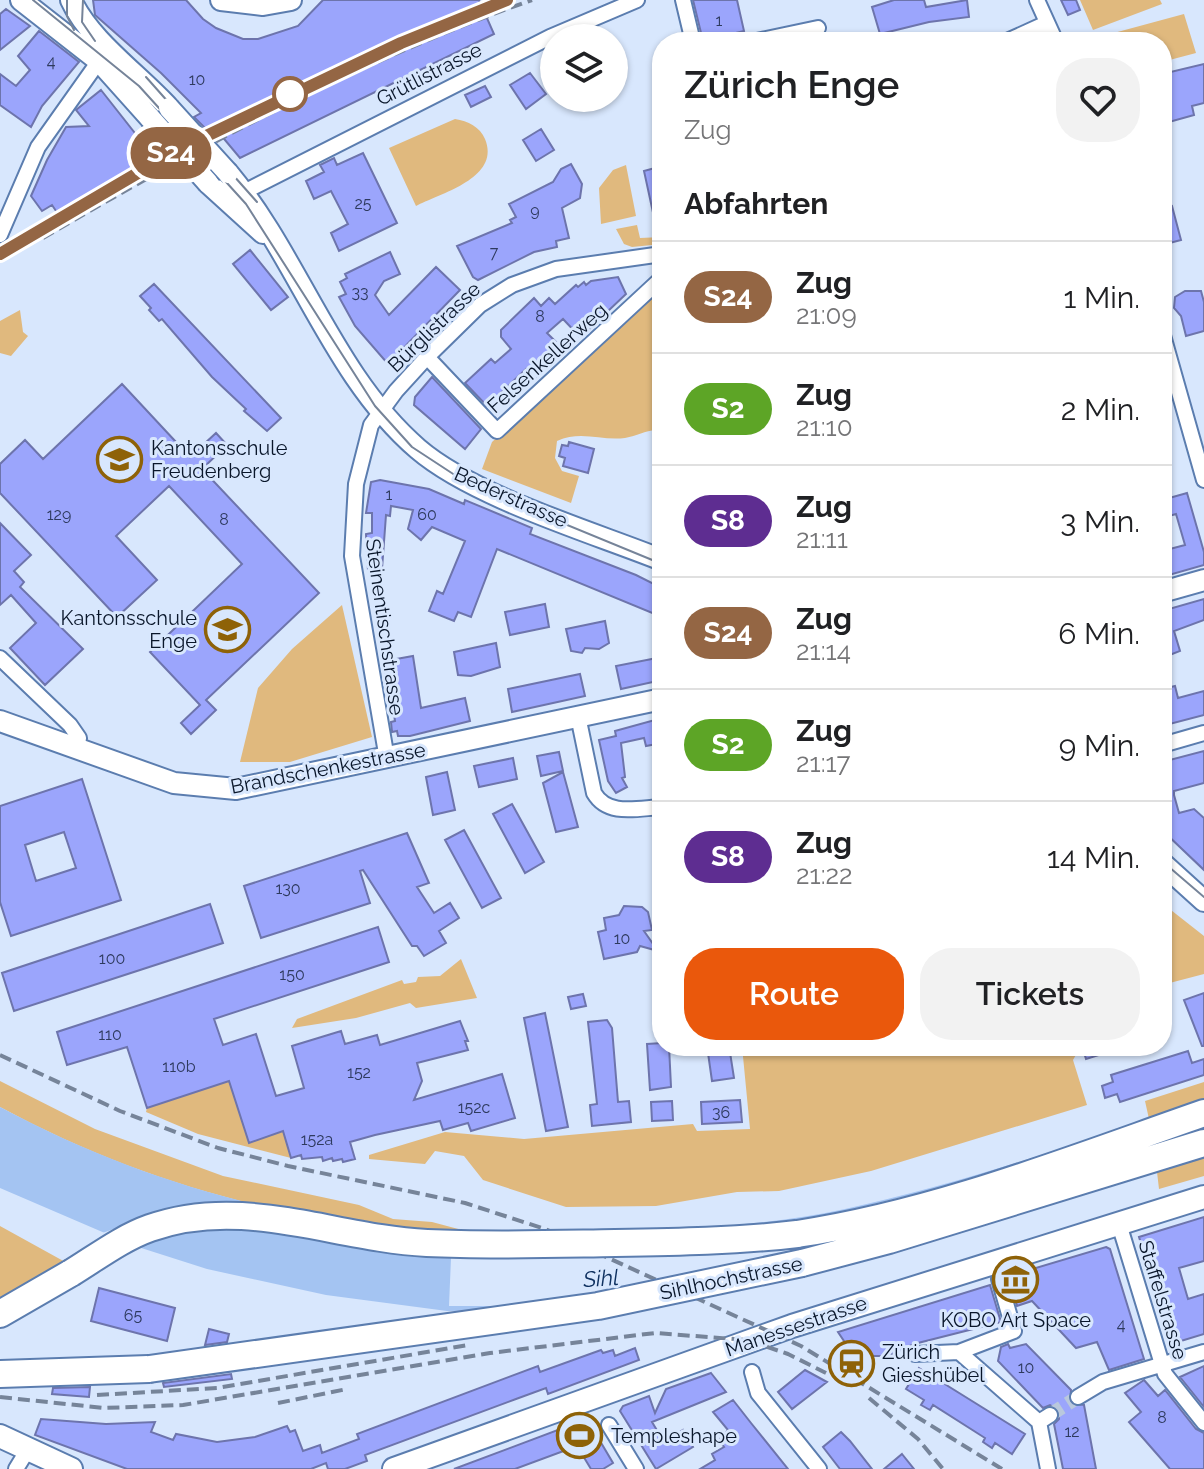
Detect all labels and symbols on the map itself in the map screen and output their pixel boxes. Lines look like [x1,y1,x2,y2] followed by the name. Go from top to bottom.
[716,11,723,30] house number: 1
[372,37,486,111] street label: Grütlistrasse
[47,52,56,71] house number: 4
[189,70,205,89] house number: 10
[273,77,307,111] unlabelled marker
[125,127,217,179] line badge: S24
[354,194,372,213] house number: 25
[530,201,540,220] house number: 9
[490,243,499,262] house number: 7
[383,277,485,377] street label: Bürglistrasse
[351,283,369,302] house number: 33
[482,298,612,418] street label: Felsenkellerweg
[535,307,545,326] house number: 8
[96,435,144,483] school or university icon: Kantonsschule Freudenberg
[151,436,288,483] place label: Kantonsschule Freudenberg
[451,461,572,533] street label: Bederstrasse
[386,485,393,504] house number: 1
[47,505,71,524] house number: 129
[417,505,437,524] house number: 60
[219,510,229,529] house number: 8
[361,537,409,717] street label: Steinentischstrasse
[204,605,252,653] school or university icon: Kantonsschule Enge
[61,606,197,653] place label: Kantonsschule Enge
[228,737,428,799] street label: Brandschenkestrasse
[275,879,301,898] house number: 130
[614,929,630,948] house number: 10
[99,949,125,968] house number: 100
[279,965,305,984] house number: 150
[98,1025,122,1044] house number: 110
[162,1057,196,1076] house number: 110b
[347,1063,371,1082] house number: 152
[458,1098,491,1117] house number: 152c
[712,1103,730,1122] house number: 36
[301,1130,333,1149] house number: 152a
[1134,1238,1193,1363] street label: Staffelstrasse
[658,1251,805,1305] street label: Sihlhochstrasse
[992,1256,1040,1304] museum icon: KOBO Art Space
[581,1264,620,1292] water label: Sihl
[722,1290,870,1361] street label: Manessestrasse
[124,1306,142,1325] house number: 65
[941,1308,1091,1332] place label: KOBO Art Space
[1117,1315,1126,1334] house number: 4
[827,1339,875,1387] station icon: Zürich Giesshübel
[882,1340,985,1387] place label: Zürich Giesshübel
[1018,1358,1034,1377] house number: 10
[1157,1408,1167,1427] house number: 8
[556,1412,604,1460] sports icon: Templeshape
[1064,1422,1080,1441] house number: 12
[611,1424,737,1448] place label: Templeshape

